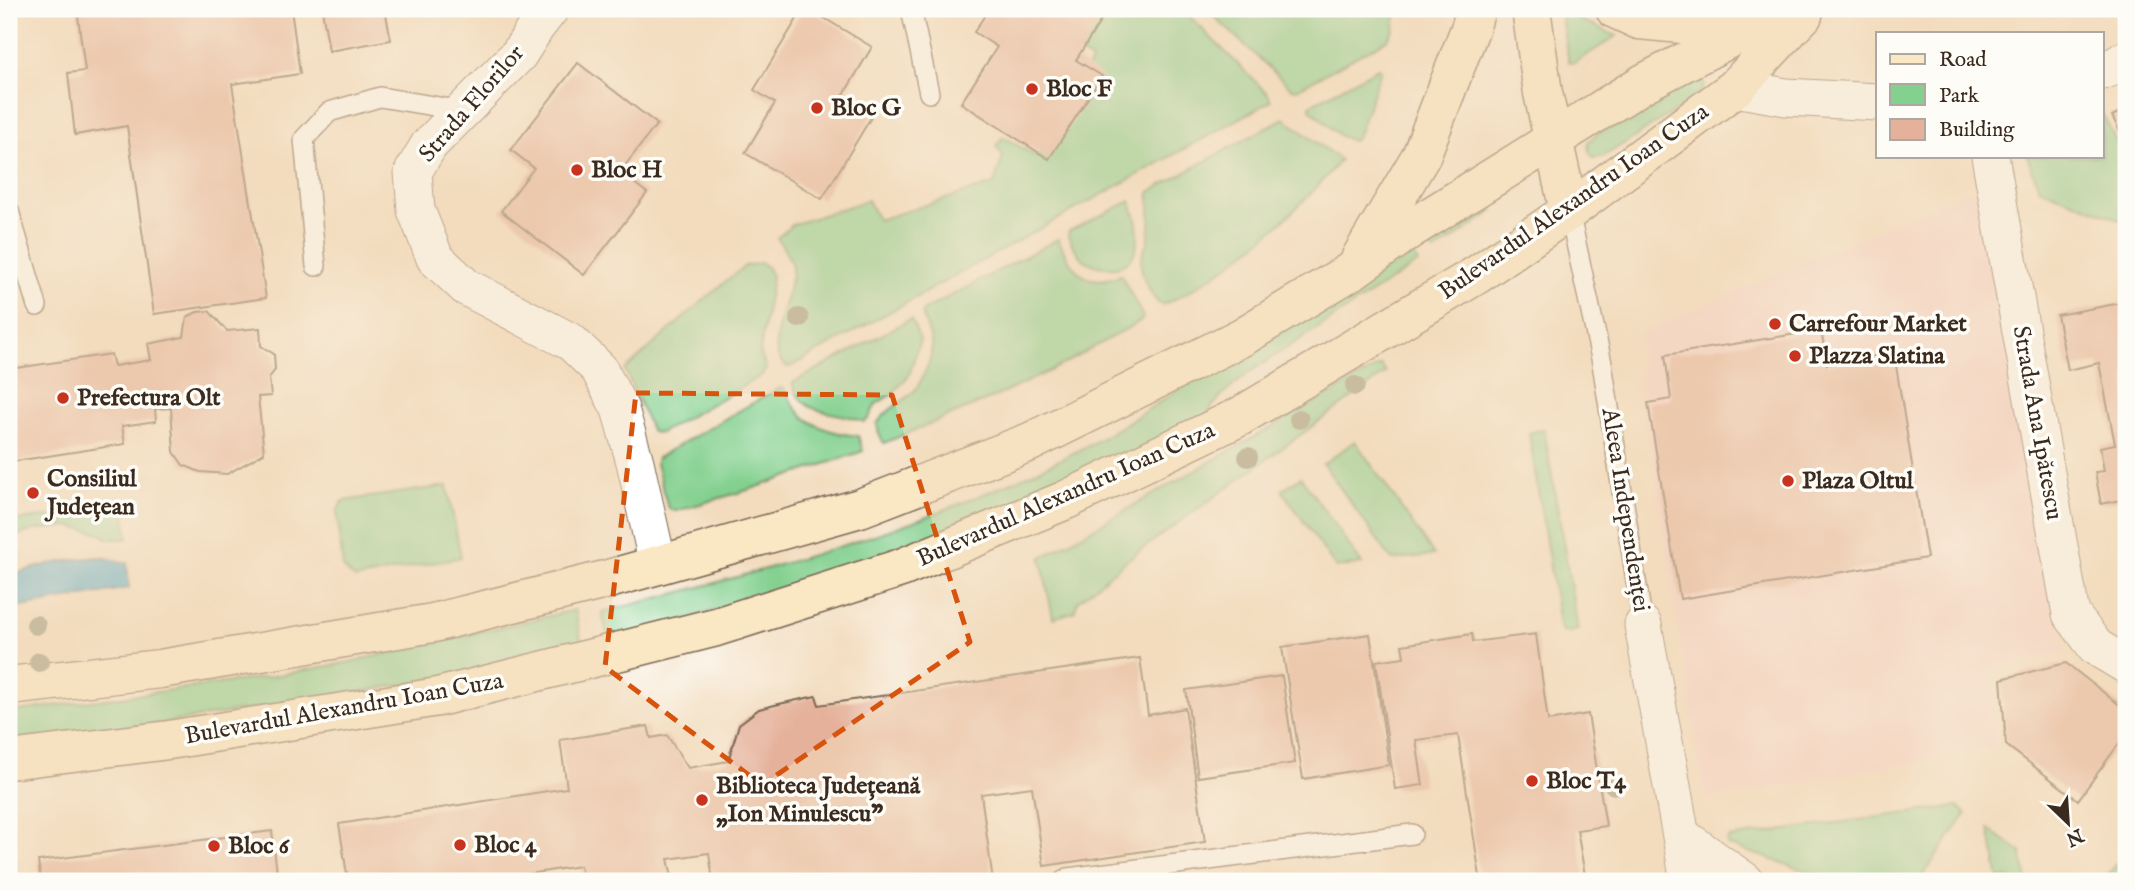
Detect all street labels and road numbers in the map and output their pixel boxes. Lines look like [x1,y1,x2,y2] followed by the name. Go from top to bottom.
[412,39,532,169] street label: Strada Florilor
[1433,96,1716,307] street label: Bulevardul Alexandru Ioan Cuza
[2005,323,2069,523] street label: Strada Ana Ipătescu
[1593,405,1656,614] street label: Aleea Independenței
[912,415,1220,575] street label: Bulevardul Alexandru Ioan Cuza
[182,666,506,752] street label: Bulevardul Alexandru Ioan Cuza

